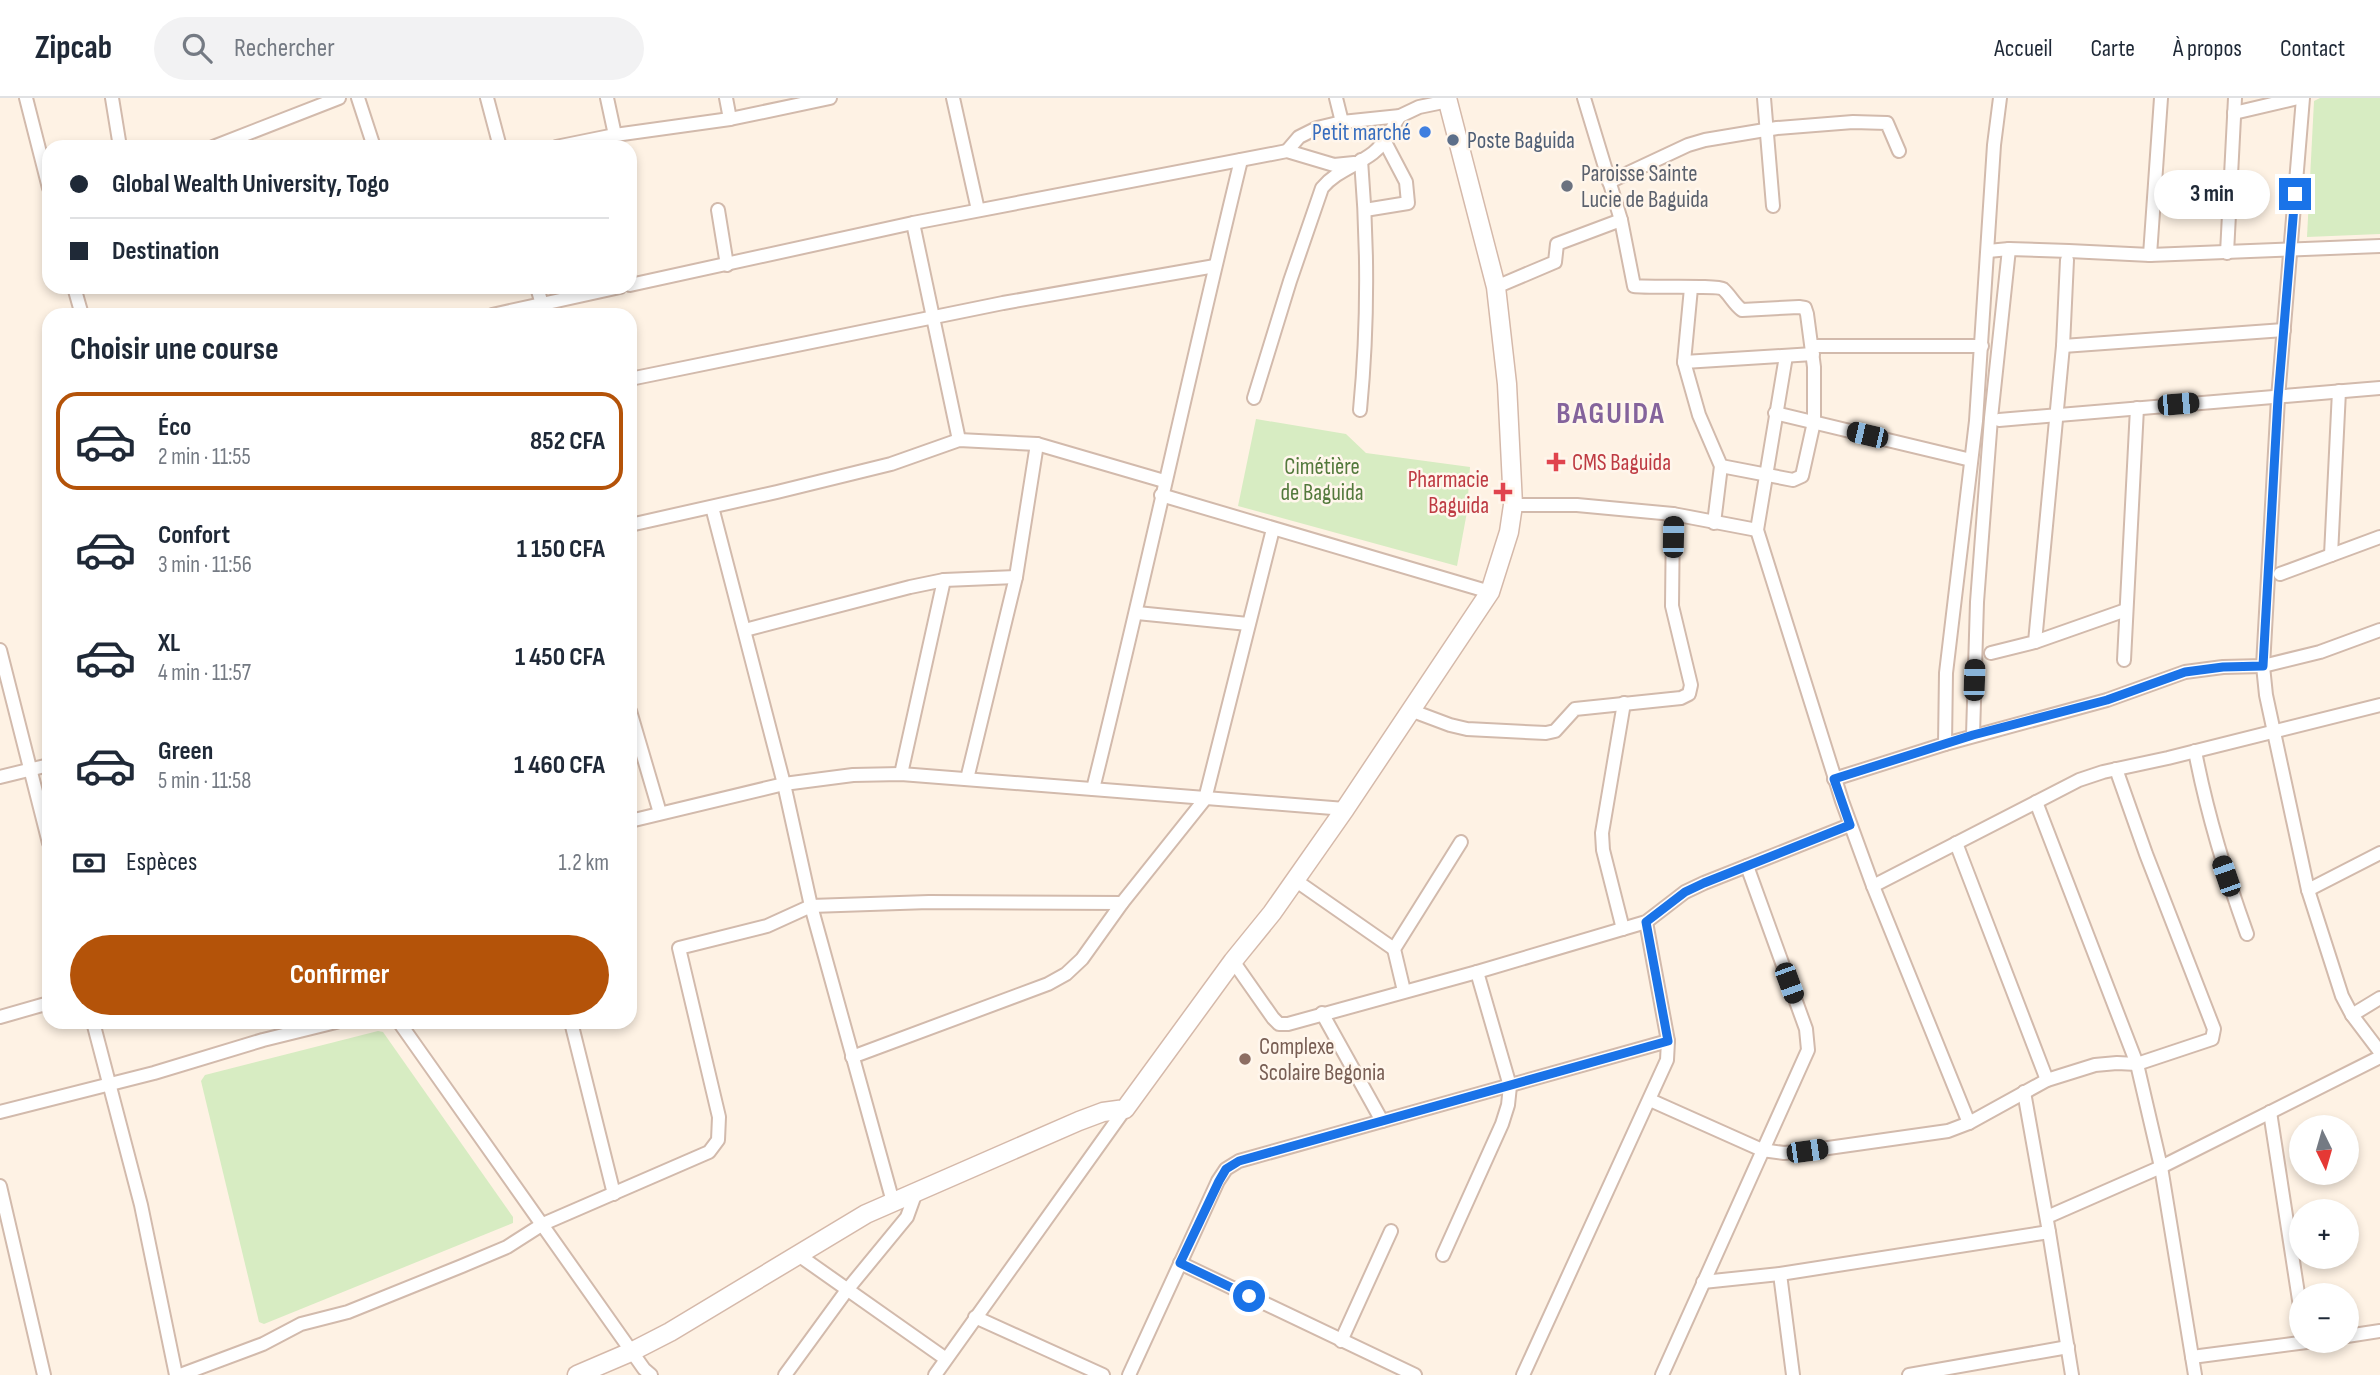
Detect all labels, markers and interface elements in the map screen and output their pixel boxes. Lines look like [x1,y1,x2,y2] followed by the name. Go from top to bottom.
[154,17,644,80] search box
[35,28,112,68] text: Zipcab
[178,29,216,67] icon: search
[234,33,335,64] text: Rechercher
[1994,34,2053,63] text: Accueil
[2091,34,2135,63] text: Carte
[2173,34,2242,63] text: À propos
[2280,34,2345,63] text: Contact
[1312,119,1411,147] place label: Petit marché
[1417,124,1433,140] marker: Petit marché
[1467,127,1575,155] place label: Poste Baguida
[1445,132,1461,148] marker: Poste Baguida
[1581,160,1709,214] place label: Paroisse Sainte Lucie de Baguida
[112,169,389,200] text: Global Wealth University, Togo
[2155,170,2270,218] callout: 3 min
[1559,178,1575,194] marker: Paroisse Sainte Lucie de Baguida
[2279,178,2311,210] route end
[2190,180,2234,208] text: 3 min
[112,236,219,267] text: Destination
[70,330,279,369] text: Choisir une course
[2157,392,2200,416] car
[1556,396,1666,432] district label: BAGUIDA
[74,410,137,473] icon: car
[158,412,191,443] text: Éco
[1845,420,1890,450] car
[530,426,605,457] text: 852 CFA
[158,443,251,471] text: 2 min · 11:55
[1572,449,1671,477] place label: CMS Baguida
[1546,452,1566,472] marker: CMS Baguida
[1280,453,1364,507] park label: Cimétière de Baguida
[1408,466,1489,520] place label: Pharmacie Baguida
[1495,484,1511,500] marker: Pharmacie Baguida
[1663,516,1684,558] car
[74,518,137,581] icon: car
[158,520,230,551] text: Confort
[517,534,605,565] text: 1 150 CFA
[158,551,252,579] text: 3 min · 11:56
[74,626,137,689] icon: car
[158,628,180,659] text: XL
[515,642,605,673] text: 1 450 CFA
[158,659,251,687] text: 4 min · 11:57
[1963,659,1986,701] car
[74,734,137,797] icon: car
[158,736,213,767] text: Green
[514,750,605,781] text: 1 460 CFA
[158,767,251,795] text: 5 min · 11:58
[70,844,108,882] icon: cash
[126,847,197,878] text: Espèces
[559,849,609,877] text: 1.2 km
[2210,853,2243,899] car
[70,935,609,1015] button: Confirmer
[1772,960,1807,1006] car
[1259,1033,1385,1087] place label: Complexe Scolaire Begonia
[1237,1051,1253,1067] marker: Complexe Scolaire Begonia
[2289,1115,2359,1185] north arrow
[2289,1115,2359,1353] map controls
[1785,1138,1830,1164] car
[2289,1199,2359,1269] button: +
[1233,1280,1265,1312] route start
[2289,1283,2359,1353] button: −

